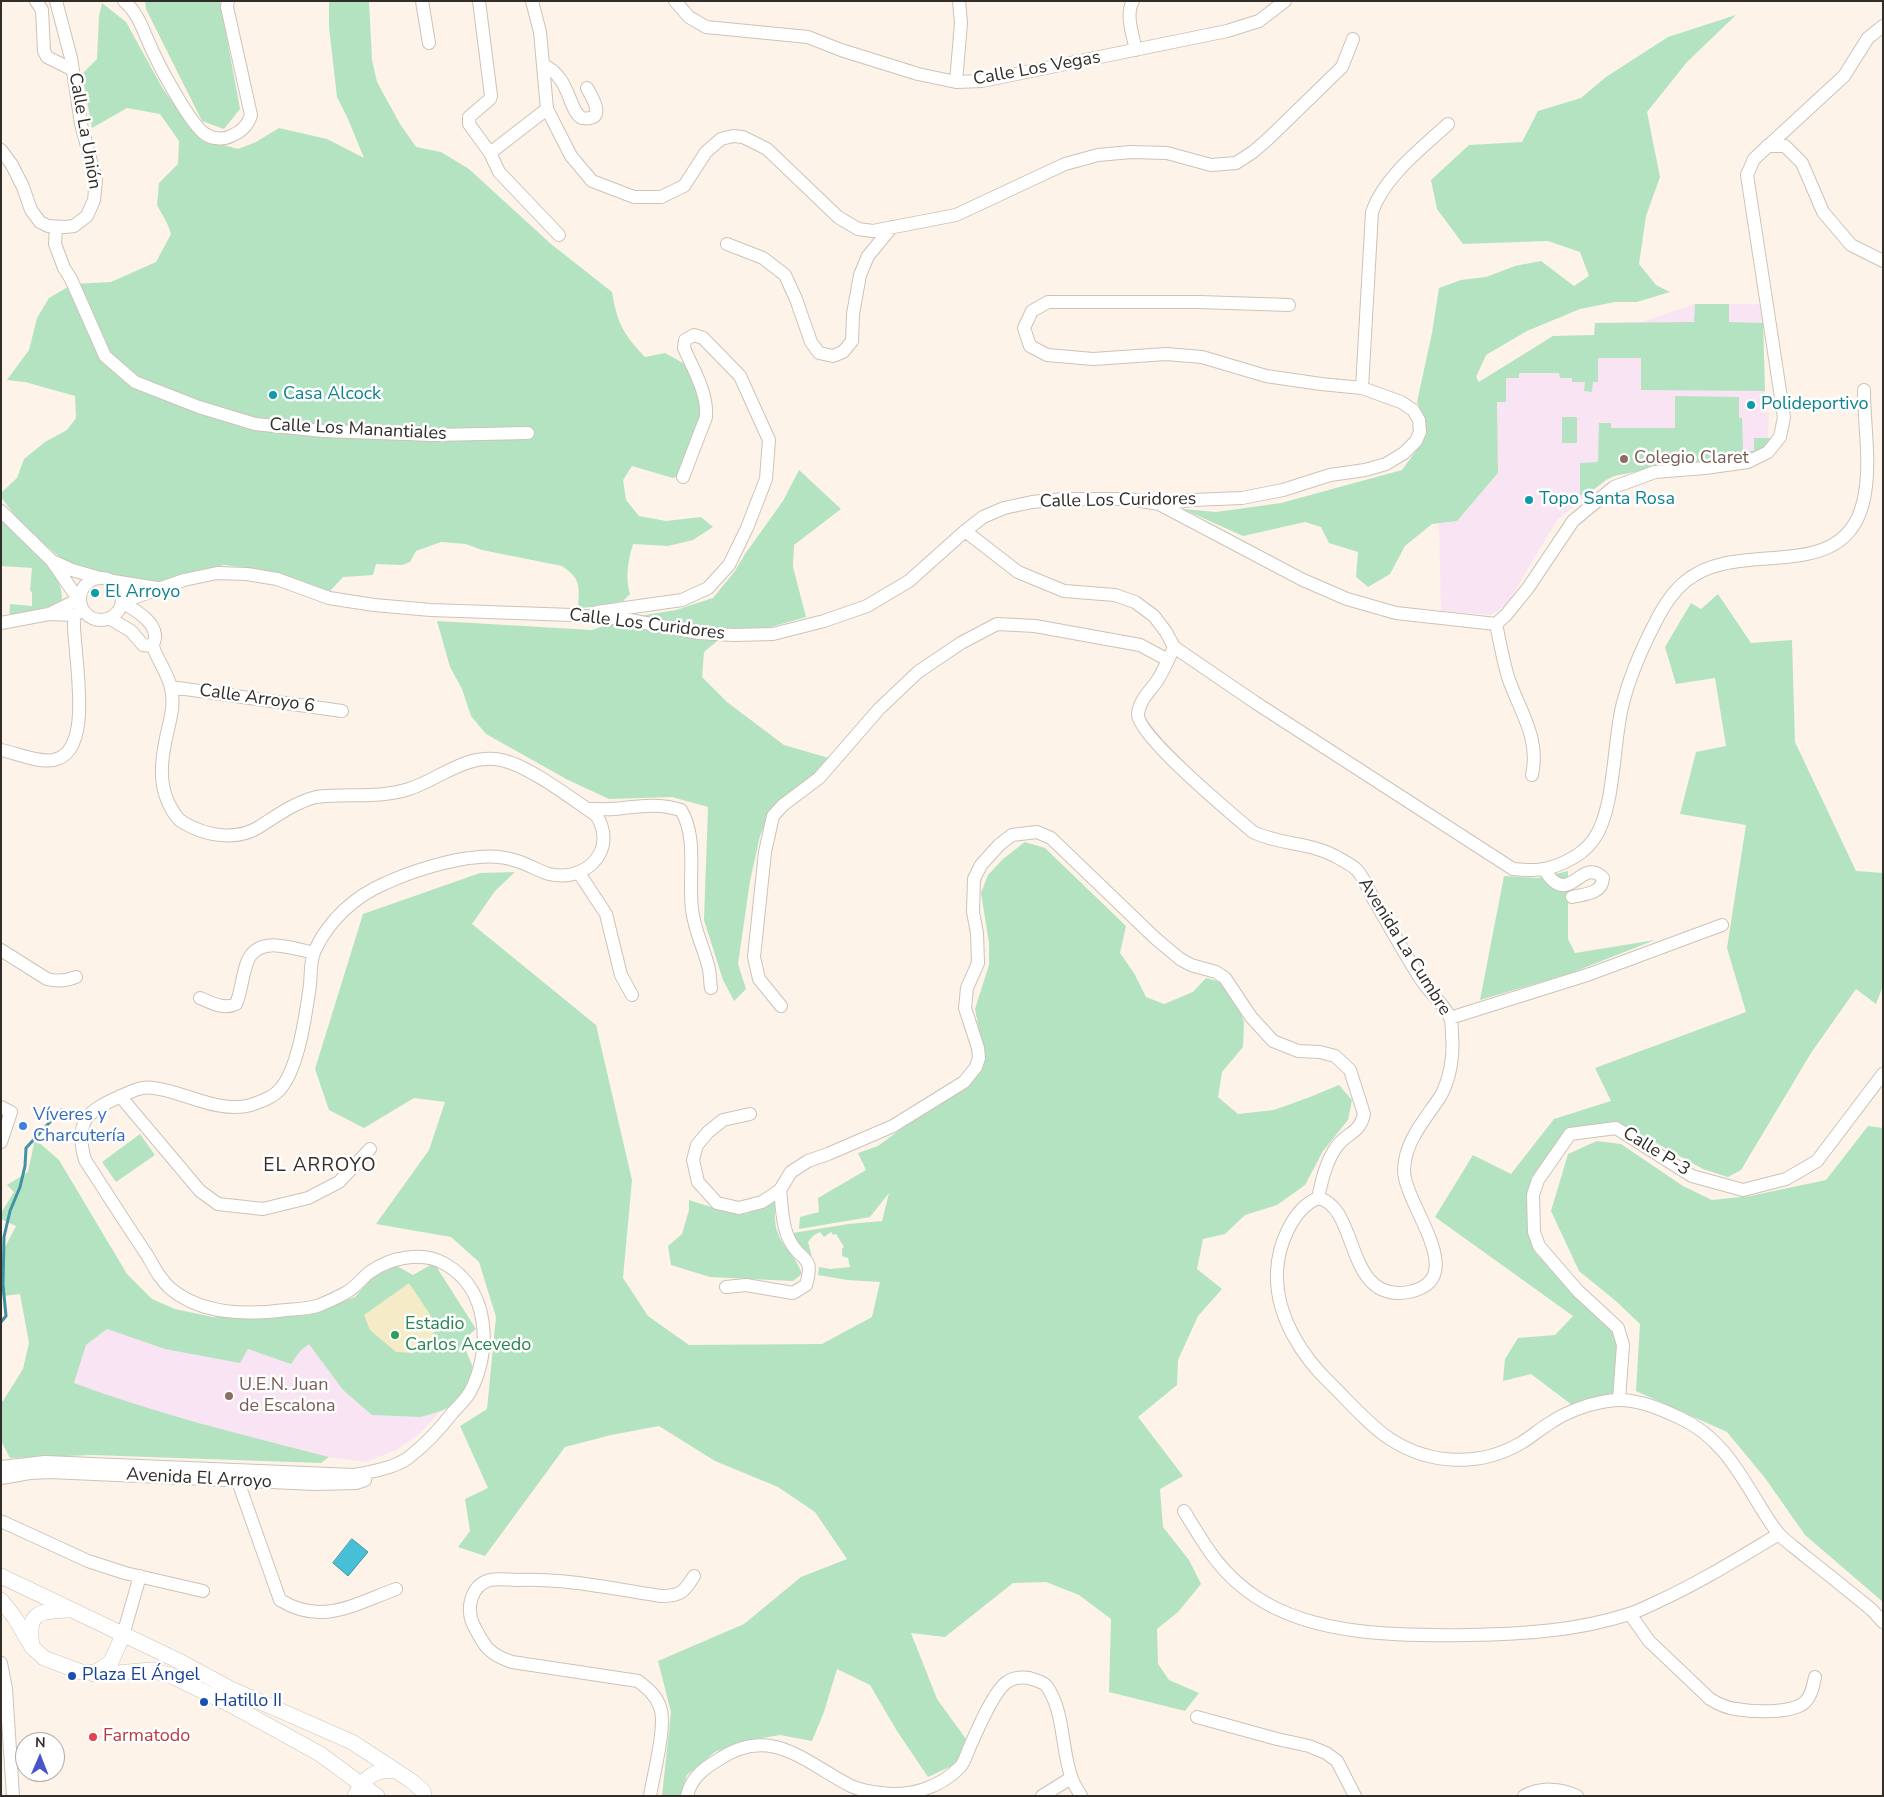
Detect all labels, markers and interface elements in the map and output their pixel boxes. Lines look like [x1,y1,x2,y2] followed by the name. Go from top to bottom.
[972,47,1102,91] street label: Calle Los Vegas
[63,71,105,191] street label: Calle La Unión
[283,384,381,406] place label: Casa Alcock
[267,389,279,401] marker: Casa Alcock
[1761,394,1869,416] place label: Polideportivo
[1745,399,1757,411] marker: Polideportivo
[269,415,447,445] street label: Calle Los Manantiales
[1634,448,1749,470] place label: Colegio Claret
[1618,453,1630,465] marker: Colegio Claret
[1039,489,1197,513] street label: Calle Los Curidores
[1539,489,1675,511] place label: Topo Santa Rosa
[1523,494,1535,506] marker: Topo Santa Rosa
[105,582,180,604] place label: El Arroyo
[89,587,101,599] marker: El Arroyo
[568,605,726,645] street label: Calle Los Curidores
[198,680,316,718] street label: Calle Arroyo 6
[1353,874,1455,1020] street label: Avenida La Cumbre
[33,1105,126,1148] place label: Víveres y Charcutería
[17,1120,29,1132] marker: Víveres y Charcutería
[1618,1123,1694,1181] street label: Calle P-3
[262,1155,378,1177] district label: EL ARROYO
[405,1314,531,1356] place label: Estadio Carlos Acevedo
[389,1329,401,1341] marker: Estadio Carlos Acevedo
[239,1375,336,1418] place label: U.E.N. Juan de Escalona
[223,1390,235,1402] marker: U.E.N. Juan de Escalona
[126,1464,272,1494] street label: Avenida El Arroyo
[82,1665,200,1687] place label: Plaza El Ángel
[66,1670,78,1682] marker: Plaza El Ángel
[214,1691,282,1713] place label: Hatillo II
[198,1696,210,1708] marker: Hatillo II
[103,1726,190,1748] place label: Farmatodo
[87,1731,99,1743] marker: Farmatodo
[15,1732,65,1782] north arrow
[35,1733,46,1752] text: N

